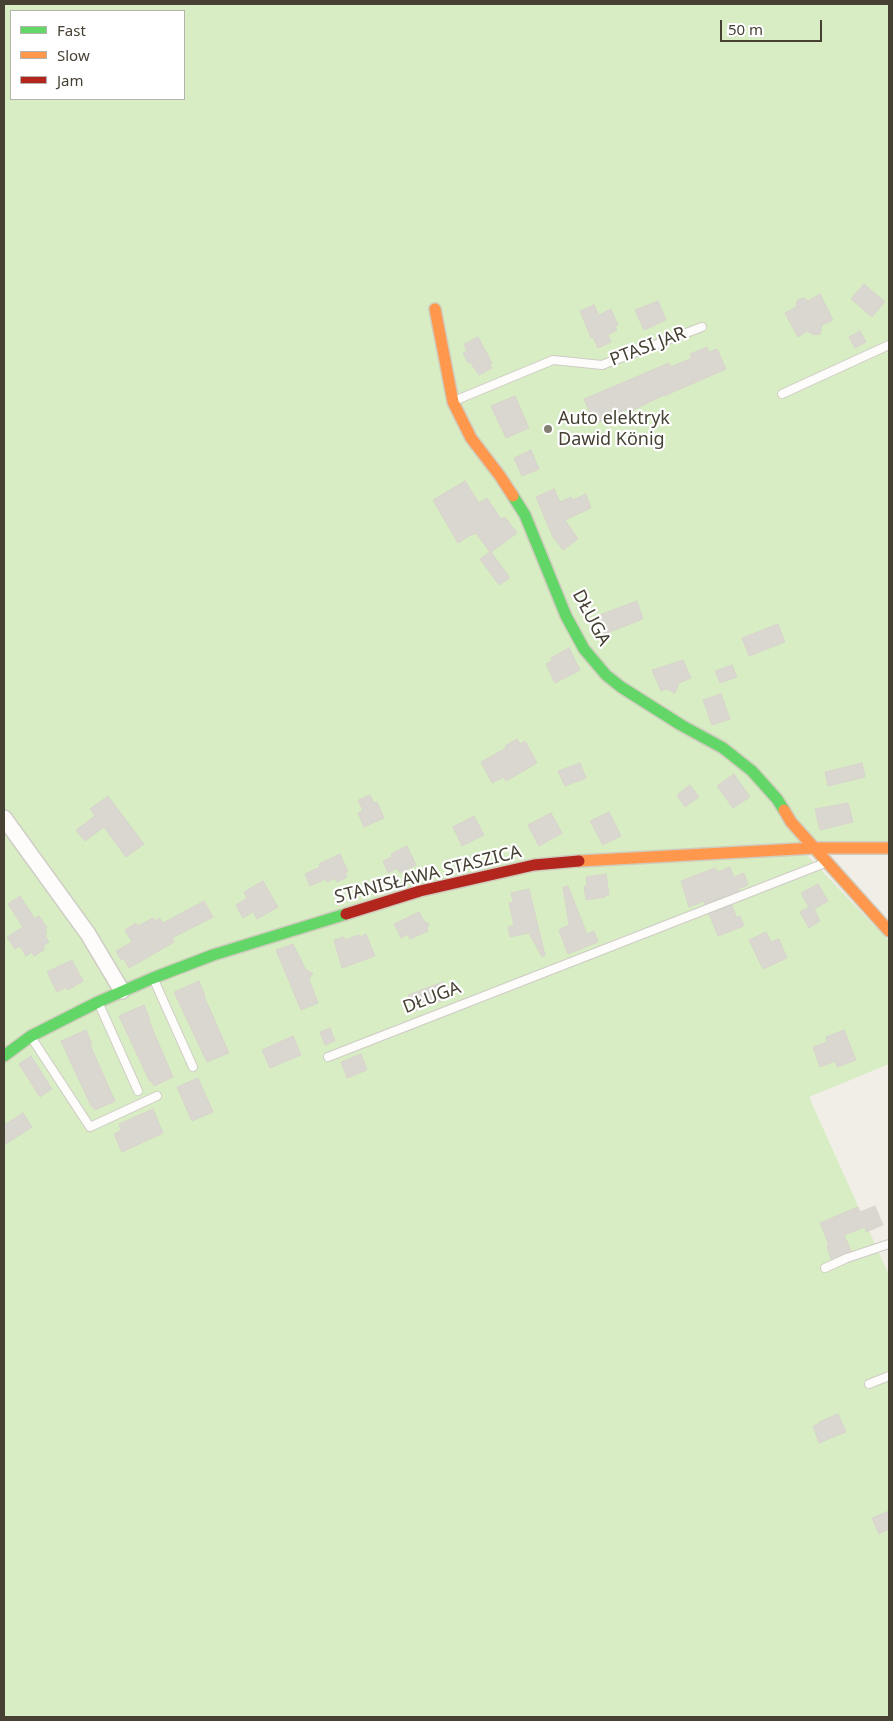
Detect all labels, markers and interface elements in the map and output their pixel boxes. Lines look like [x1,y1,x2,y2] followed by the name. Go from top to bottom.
[10,10,185,100] legend
[723,10,826,42] scale bar
[728,19,763,39] text: 50 m
[57,20,86,40] text: Fast
[57,45,90,65] text: Slow
[57,70,84,90] text: Jam
[607,323,689,371] street label: PTASI JAR
[558,408,670,450] place label: Auto elektryk Dawid König
[542,423,554,435] marker: Auto elektryk Dawid König
[567,586,615,650] street label: DŁUGA
[332,841,524,909] street label: STANISŁAWA STASZICA
[400,977,464,1019] street label: DŁUGA

